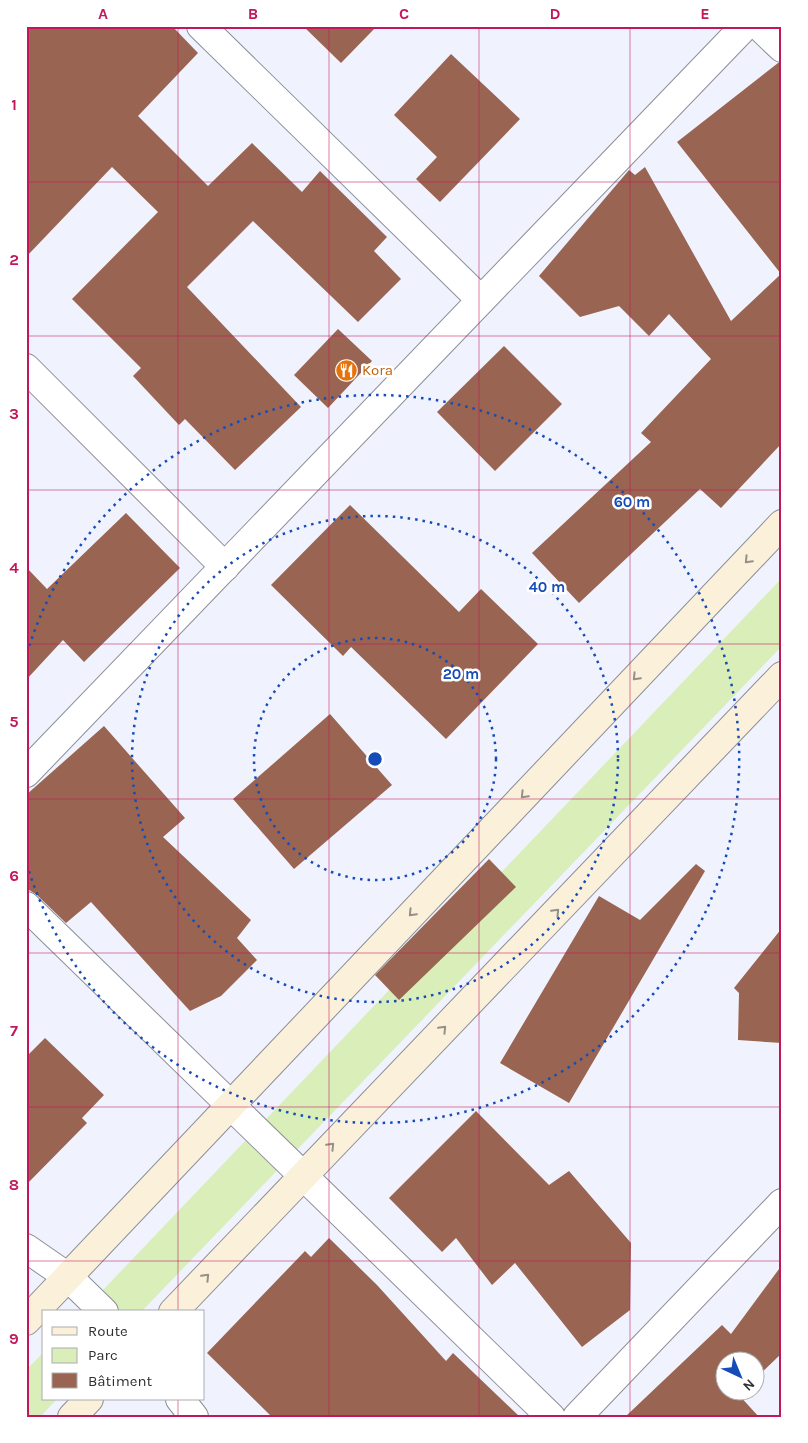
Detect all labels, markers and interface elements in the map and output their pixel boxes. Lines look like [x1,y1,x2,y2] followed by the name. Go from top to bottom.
[98,4,108,23] text: A
[248,4,258,23] text: B
[399,4,409,23] text: C
[550,4,561,23] text: D
[700,4,710,23] text: E
[11,95,17,114] text: 1
[9,250,19,269] text: 2
[334,358,358,382] restaurant icon: Kora
[362,361,393,379] place label: Kora
[9,404,19,423] text: 3
[614,493,650,511] text: 60 m
[745,554,754,563] one-way arrow
[9,558,19,577] text: 4
[529,578,565,596] text: 40 m
[443,665,479,683] text: 20 m
[633,672,642,681] one-way arrow
[9,712,19,731] text: 5
[366,750,384,768] centre of rings
[521,790,530,799] one-way arrow
[9,866,19,885] text: 6
[409,907,418,916] one-way arrow
[550,909,559,918] one-way arrow
[10,1021,18,1040] text: 7
[437,1026,446,1035] one-way arrow
[325,1143,334,1152] one-way arrow
[9,1175,19,1194] text: 8
[200,1273,209,1282] one-way arrow
[42,1310,205,1400] legend
[88,1322,128,1340] text: Route
[9,1329,19,1348] text: 9
[88,1346,118,1364] text: Parc
[716,1350,766,1400] north arrow
[88,1372,152,1390] text: Bâtiment
[739,1375,758,1395] text: N

